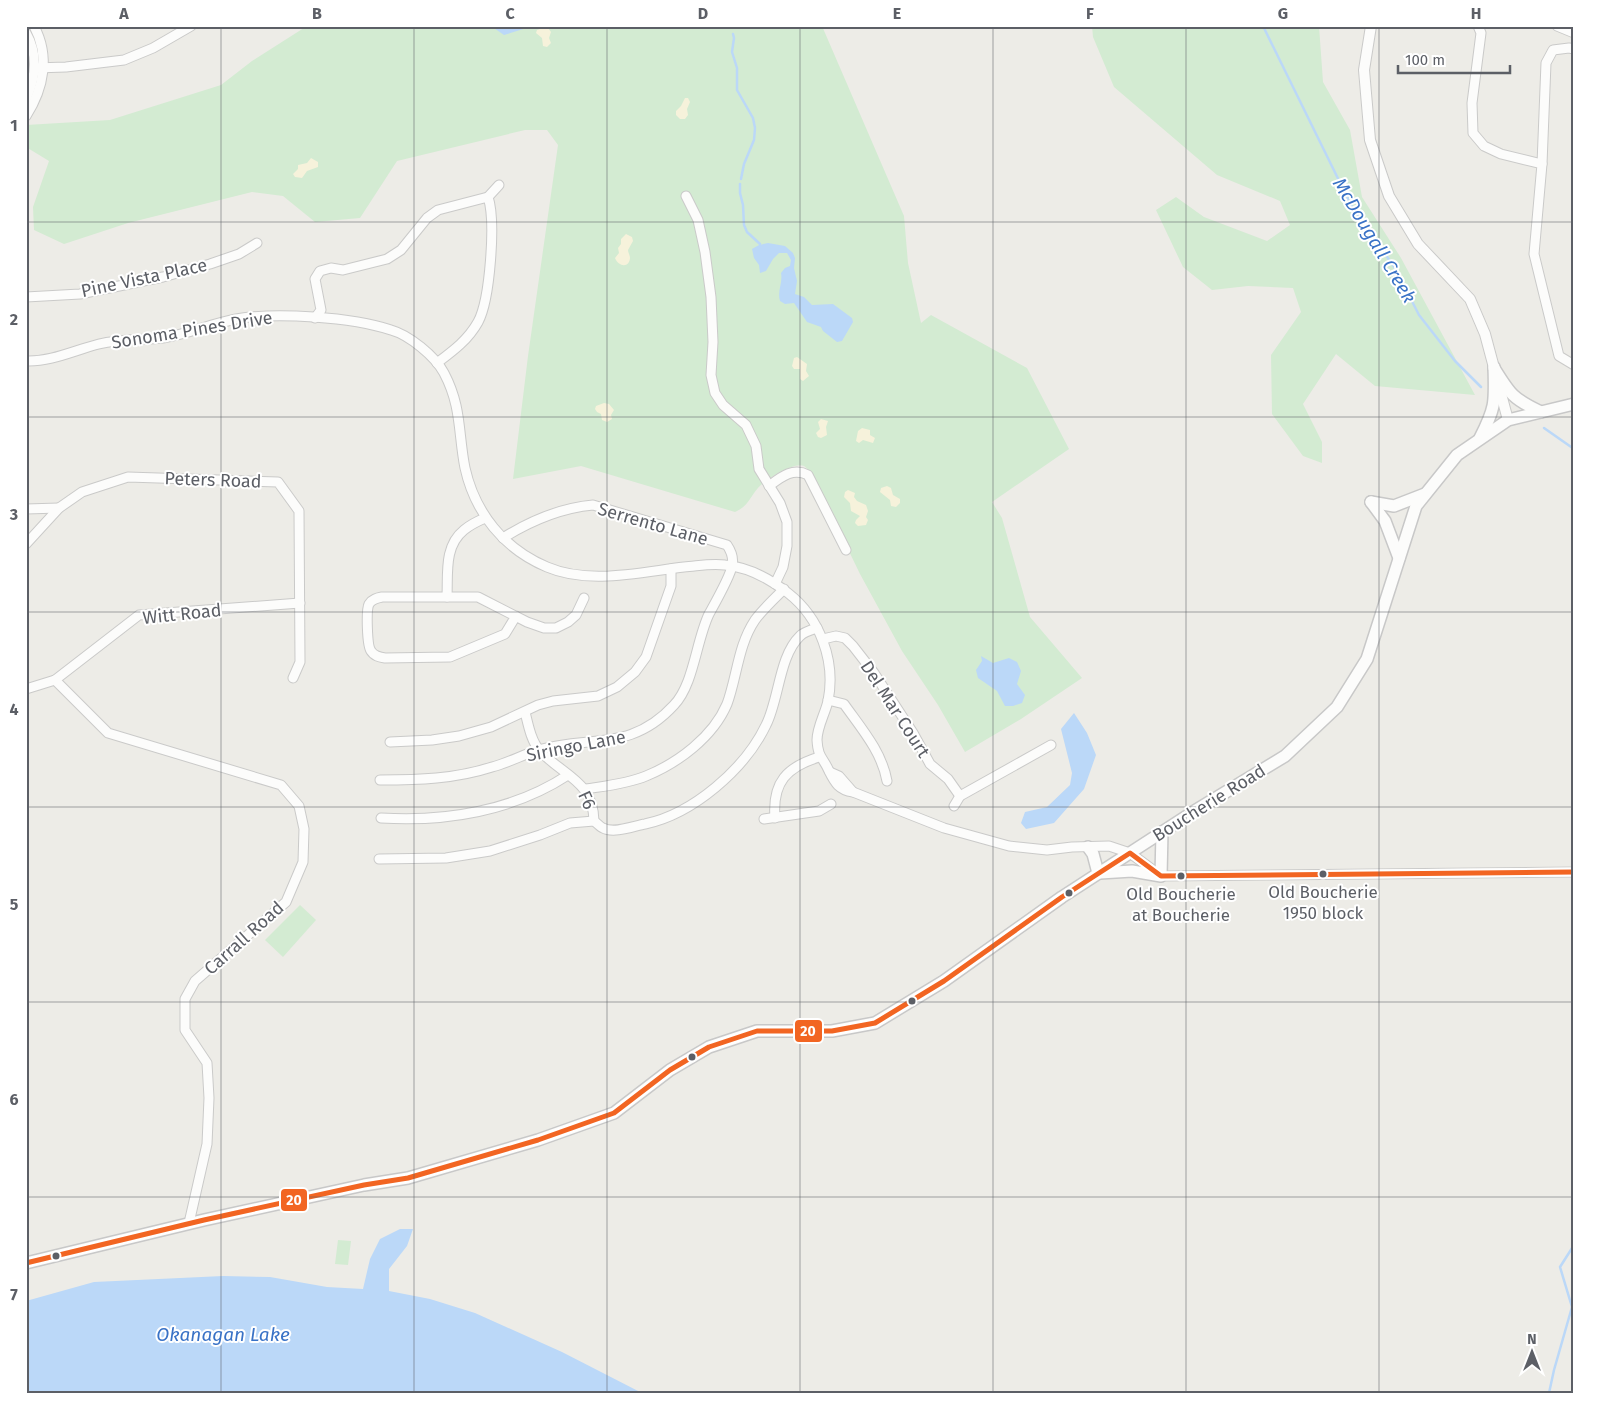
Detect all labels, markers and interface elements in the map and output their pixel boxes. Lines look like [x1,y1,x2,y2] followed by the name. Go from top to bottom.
[118,4,129,23] text: A
[312,4,322,23] text: B
[505,4,515,23] text: C
[698,4,708,23] text: D
[893,4,901,23] text: E
[1086,4,1094,23] text: F
[1278,4,1288,23] text: G
[1471,4,1481,23] text: H
[1398,42,1510,74] scale bar
[1405,51,1445,69] text: 100 m
[10,116,18,135] text: 1
[1328,173,1421,307] water label: McDougall Creek
[79,254,209,302] street label: Pine Vista Place
[110,306,274,354] street label: Sonoma Pines Drive
[10,310,18,329] text: 2
[164,467,262,493] street label: Peters Road
[595,498,711,550] street label: Serrento Lane
[9,505,18,524] text: 3
[141,599,223,629] street label: Witt Road
[856,656,935,762] street label: Del Mar Court
[9,700,19,719] text: 4
[524,726,628,766] street label: Siringo Lane
[1148,759,1270,847] street label: Boucherie Road
[573,787,601,813] street label: F6
[1318,869,1328,879] marker: Old Boucherie 1950 block
[1176,871,1186,881] marker: Old Boucherie at Boucherie
[1268,882,1378,924] place label: Old Boucherie 1950 block
[1126,884,1236,926] place label: Old Boucherie at Boucherie
[1064,888,1074,898] unlabelled marker
[10,895,19,914] text: 5
[200,897,288,979] street label: Carrall Road
[907,996,917,1006] unlabelled marker
[794,1019,823,1043] line badge: 20
[800,1023,816,1040] text: 20
[687,1052,697,1062] unlabelled marker
[9,1090,19,1109] text: 6
[280,1188,308,1212] line badge: 20
[286,1192,302,1209] text: 20
[51,1251,61,1261] unlabelled marker
[10,1285,18,1304] text: 7
[156,1323,290,1346] water label: Okanagan Lake
[1508,1326,1558,1376] north arrow
[1527,1331,1537,1348] text: N

